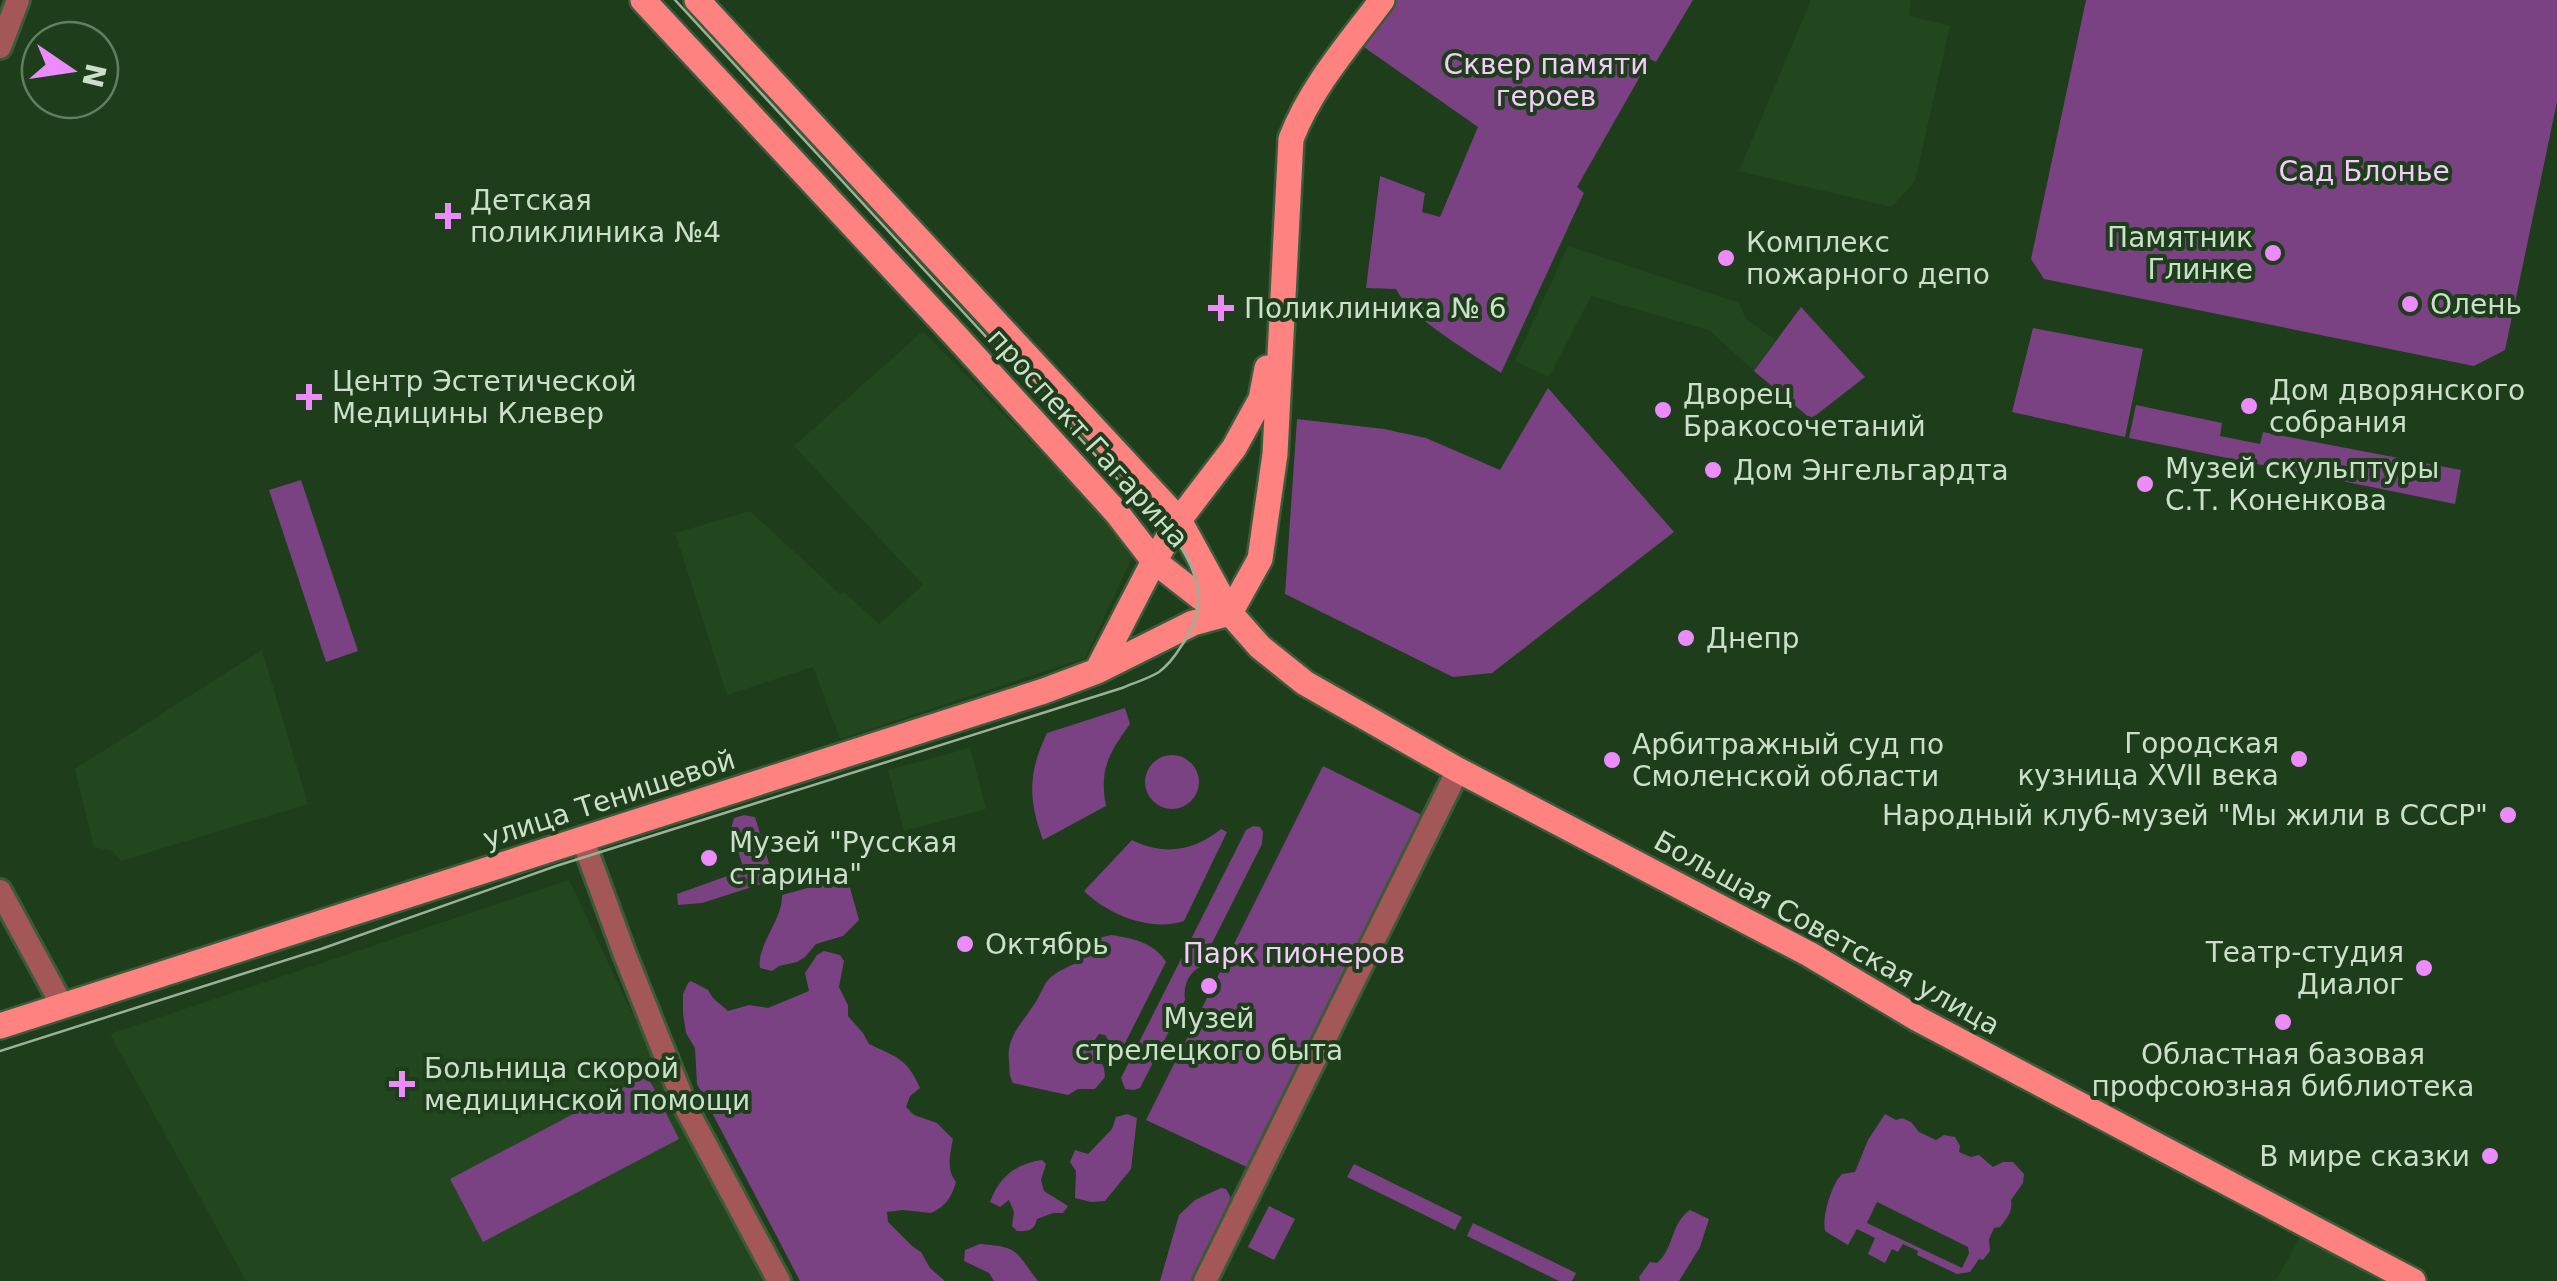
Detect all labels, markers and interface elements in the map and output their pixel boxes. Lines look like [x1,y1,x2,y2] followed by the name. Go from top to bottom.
[20,20,120,120] north arrow
[1444,48,1648,113] park label: Сквер памяти героев
[75,60,113,91] text: N
[2278,155,2450,188] park label: Сад Блонье
[470,184,721,249] place label: Детская поликлиника №4
[435,203,461,229] marker: Детская поликлиника №4
[2107,221,2253,286] place label: Памятник Глинке
[1746,226,1990,291] place label: Комплекс пожарного депо
[2262,242,2284,264] marker: Памятник Глинке
[1715,247,1737,269] marker: Комплекс пожарного депо
[2430,288,2522,321] place label: Олень
[1244,292,1507,325] place label: Поликлиника № 6
[2399,293,2421,315] marker: Олень
[1208,295,1234,321] marker: Поликлиника № 6
[981,322,1195,554] street label: проспект Гагарина
[332,365,637,430] place label: Центр Эстетической Медицины Клевер
[2269,374,2525,439] place label: Дом дворянского собрания
[1683,378,1926,443] place label: Дворец Бракосочетаний
[296,384,322,410] marker: Центр Эстетической Медицины Клевер
[2238,395,2260,417] marker: Дом дворянского собрания
[1652,399,1674,421] marker: Дворец Бракосочетаний
[2165,452,2439,517] place label: Музей скульптуры С.Т. Коненкова
[1733,454,2009,487] place label: Дом Энгельгардта
[1702,459,1724,481] marker: Дом Энгельгардта
[2134,473,2156,495] marker: Музей скульптуры С.Т. Коненкова
[1706,622,1800,655] place label: Днепр
[1675,627,1697,649] marker: Днепр
[2017,727,2279,792] place label: Городская кузница XVII века
[1632,728,1944,793] place label: Арбитражный суд по Смоленской области
[479,743,739,855] street label: улица Тенишевой
[2288,748,2310,770] marker: Городская кузница XVII века
[1601,749,1623,771] marker: Арбитражный суд по Смоленской области
[1882,799,2488,832] place label: Народный клуб-музей "Мы жили в СССР"
[2497,804,2519,826] marker: Народный клуб-музей "Мы жили в СССР"
[1648,824,2006,1042] street label: Большая Советская улица
[729,826,957,891] place label: Музей "Русская старина"
[698,847,720,869] marker: Музей "Русская старина"
[985,928,1109,961] place label: Октябрь
[954,933,976,955] marker: Октябрь
[2205,936,2404,1001] place label: Театр-студия Диалог
[1183,937,1405,970] park label: Парк пионеров
[2413,957,2435,979] marker: Театр-студия Диалог
[1198,975,1220,997] marker: Музей стрелецкого быта
[1075,1002,1343,1067] place label: Музей стрелецкого быта
[2272,1011,2294,1033] marker: Областная базовая профсоюзная библиотека
[2092,1038,2474,1103] place label: Областная базовая профсоюзная библиотека
[424,1052,750,1117] place label: Больница скорой медицинской помощи
[389,1071,415,1097] marker: Больница скорой медицинской помощи
[2259,1140,2470,1173] place label: В мире сказки
[2479,1145,2501,1167] marker: В мире сказки

